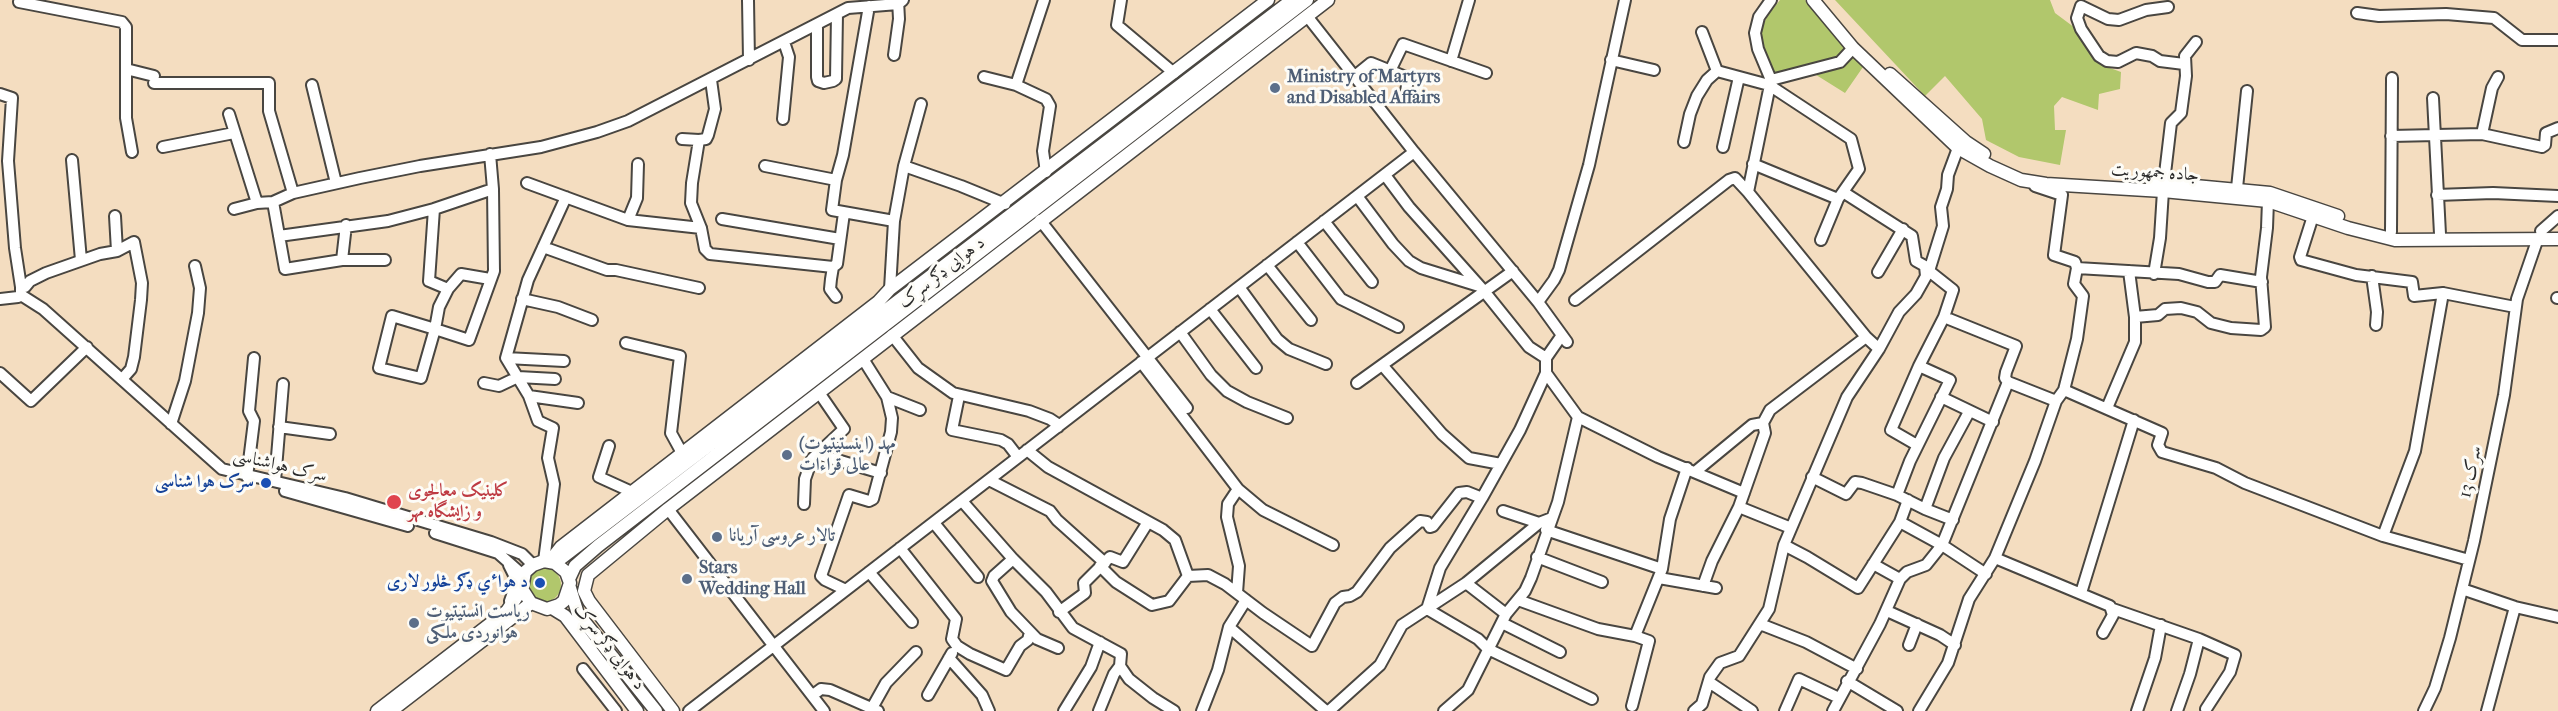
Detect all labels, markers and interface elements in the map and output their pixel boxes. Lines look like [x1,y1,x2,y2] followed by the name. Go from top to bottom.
[1287,67,1440,110] place label: Ministry of Martyrs and Disabled Affairs
[1268,81,1282,95] marker: Ministry of Martyrs and Disabled Affairs
[2110,159,2200,187] street label: جاده جمهوریت
[894,232,990,314] street label: د هوایی ډګر سړک
[799,434,895,476] place label: مهد (اینستیتیوت) عالی قراءات
[2455,444,2487,500] street label: سرک 13
[231,445,329,487] street label: سرک هواشناسی
[780,448,794,462] marker: مهد (اینستیتیوت) عالی قراءات
[155,472,254,494] place label: سرک هوا شناسی
[259,476,273,490] marker: سرک هوا شناسی
[408,481,508,524] place label: کلینیک معالجوی و زایشگاه مهر
[385,493,403,511] marker: کلینیک معالجوی و زایشگاه مهر
[729,526,835,548] place label: تالار عروسی آریانا
[710,530,724,544] marker: تالار عروسی آریانا
[699,558,806,600] place label: Stars Wedding Hall
[387,572,528,594] place label: د هواٸ ډګر څلور لارى
[680,572,694,586] marker: Stars Wedding Hall
[533,576,547,590] marker: د هواٸ ډګر څلور لارى
[568,599,650,695] street label: د هوایی ډګر سړک
[426,602,530,644] place label: ریاست انستیتیوت هوانوردی ملکی
[407,616,421,630] marker: ریاست انستیتیوت هوانوردی ملکی

